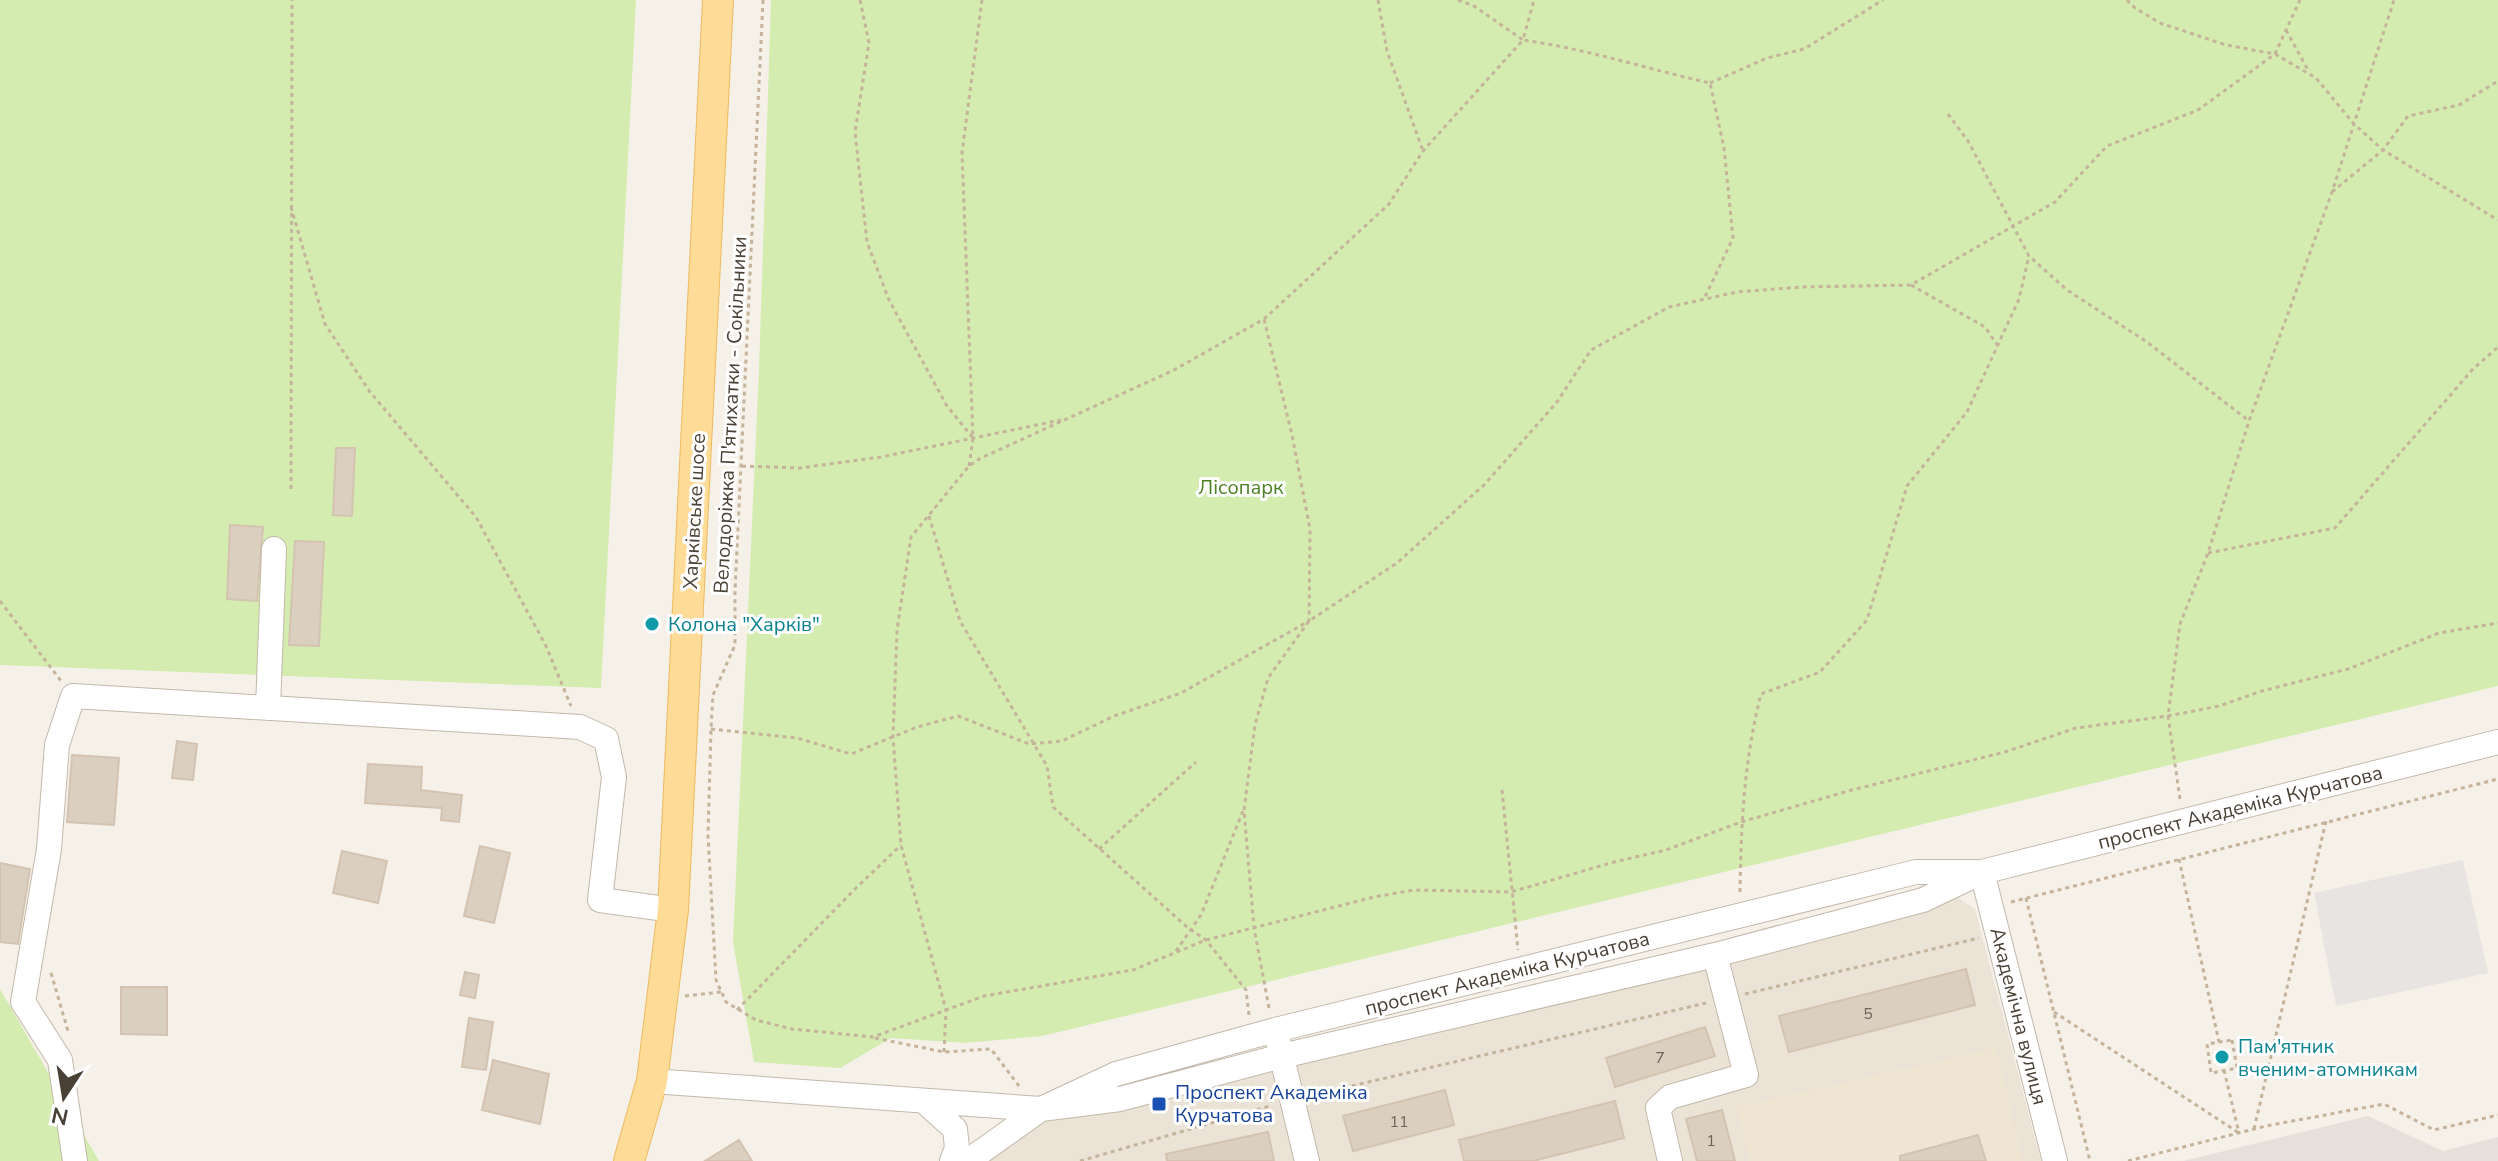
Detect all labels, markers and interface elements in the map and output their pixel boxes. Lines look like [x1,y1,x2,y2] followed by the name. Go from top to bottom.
[708,236,753,594] street label: Велодоріжка П'ятихатки - Сокільники
[677,432,712,590] street label: Харківське шосе
[1198,474,1284,501] park label: Лісопарк
[668,611,820,638] place label: Колона "Харків"
[643,615,661,633] marker: Колона "Харків"
[2095,759,2385,856] street label: проспект Академіка Курчатова
[1362,925,1652,1022] street label: проспект Академіка Курчатова
[1983,925,2054,1108] street label: Академічна вулиця
[1863,1003,1873,1025] house number: 5
[2238,1033,2418,1083] place label: Пам'ятник вченим-атомникам
[1655,1047,1665,1069] house number: 7
[2213,1048,2231,1066] marker: Пам'ятник вченим-атомникам
[24,1057,104,1137] north arrow
[1175,1079,1368,1129] place label: Проспект Академіка Курчатова
[1150,1095,1168,1113] marker: Проспект Академіка Курчатова
[49,1099,71,1132] text: N
[1389,1111,1409,1133] house number: 11
[1706,1130,1716,1152] house number: 1

